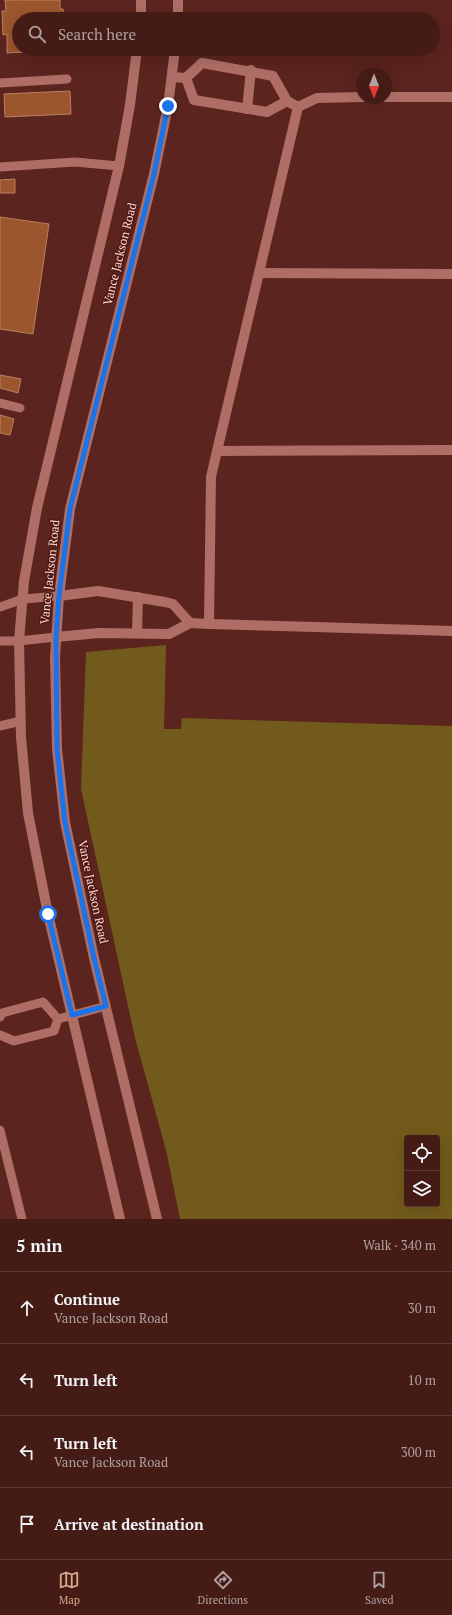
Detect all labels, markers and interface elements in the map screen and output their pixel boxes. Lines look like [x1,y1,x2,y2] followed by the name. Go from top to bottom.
[12,12,440,56] search box
[26,23,48,45] icon: search
[58,24,136,44] text: Search here
[356,68,392,104] north arrow
[159,97,177,115] route end
[99,201,140,307] street label: Vance Jackson Road
[37,518,63,625] street label: Vance Jackson Road
[75,839,112,945] street label: Vance Jackson Road
[39,905,57,923] route start
[404,1135,440,1207] map controls
[404,1135,440,1171] button: locate
[404,1171,440,1207] button: layers
[16,1234,63,1257] text: 5 min
[363,1236,436,1254] text: Walk · 340 m
[54,1289,120,1309] text: Continue
[16,1297,38,1319] icon: ahead
[408,1299,436,1317] text: 30 m
[54,1309,168,1327] text: Vance Jackson Road
[16,1369,38,1391] icon: left
[54,1370,118,1390] text: Turn left
[408,1371,436,1389] text: 10 m
[54,1433,118,1453] text: Turn left
[16,1441,38,1463] icon: left
[401,1443,436,1461] text: 300 m
[54,1453,168,1471] text: Vance Jackson Road
[16,1513,38,1535] icon: arrive
[54,1514,204,1534] text: Arrive at destination
[58,1569,80,1607] tab: Map
[197,1569,248,1607] tab: Directions
[365,1569,394,1607] tab: Saved

